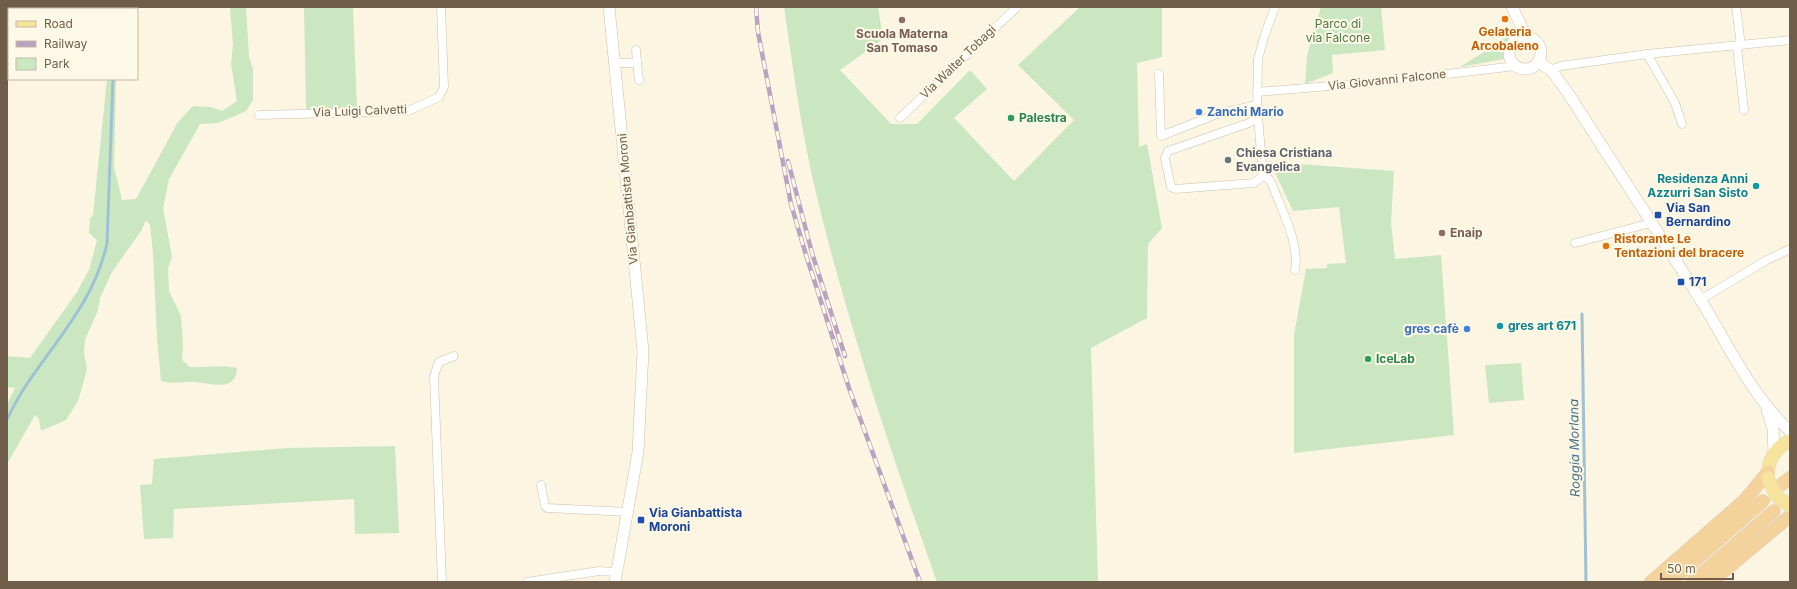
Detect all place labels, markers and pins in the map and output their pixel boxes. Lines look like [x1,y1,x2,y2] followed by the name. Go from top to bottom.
[1500,14,1510,24] marker: Gelateria Arcobaleno
[897,15,907,25] marker: Scuola Materna San Tomaso
[1471,24,1539,53] place label: Gelateria Arcobaleno
[856,26,948,55] place label: Scuola Materna San Tomaso
[1207,104,1284,119] place label: Zanchi Mario
[1194,107,1204,117] marker: Zanchi Mario
[1019,110,1067,125] place label: Palestra
[1006,113,1016,123] marker: Palestra
[1236,145,1332,174] place label: Chiesa Cristiana Evangelica
[1223,155,1233,165] marker: Chiesa Cristiana Evangelica
[1647,171,1748,200] place label: Residenza Anni Azzurri San Sisto
[1751,181,1761,191] marker: Residenza Anni Azzurri San Sisto
[1666,200,1731,229] place label: Via San Bernardino
[1653,210,1663,220] marker: Via San Bernardino
[1450,225,1483,240] place label: Enaip
[1437,228,1447,238] marker: Enaip
[1614,231,1744,260] place label: Ristorante Le Tentazioni del bracere
[1601,241,1611,251] marker: Ristorante Le Tentazioni del bracere
[1689,274,1706,289] place label: 171
[1676,277,1686,287] marker: 171
[1508,318,1576,333] place label: gres art 671
[1404,321,1459,336] place label: gres cafè
[1495,321,1505,331] marker: gres art 671
[1462,324,1472,334] marker: gres cafè
[1376,351,1415,366] place label: IceLab
[1363,354,1373,364] marker: IceLab
[649,505,742,534] place label: Via Gianbattista Moroni
[636,515,646,525] marker: Via Gianbattista Moroni

